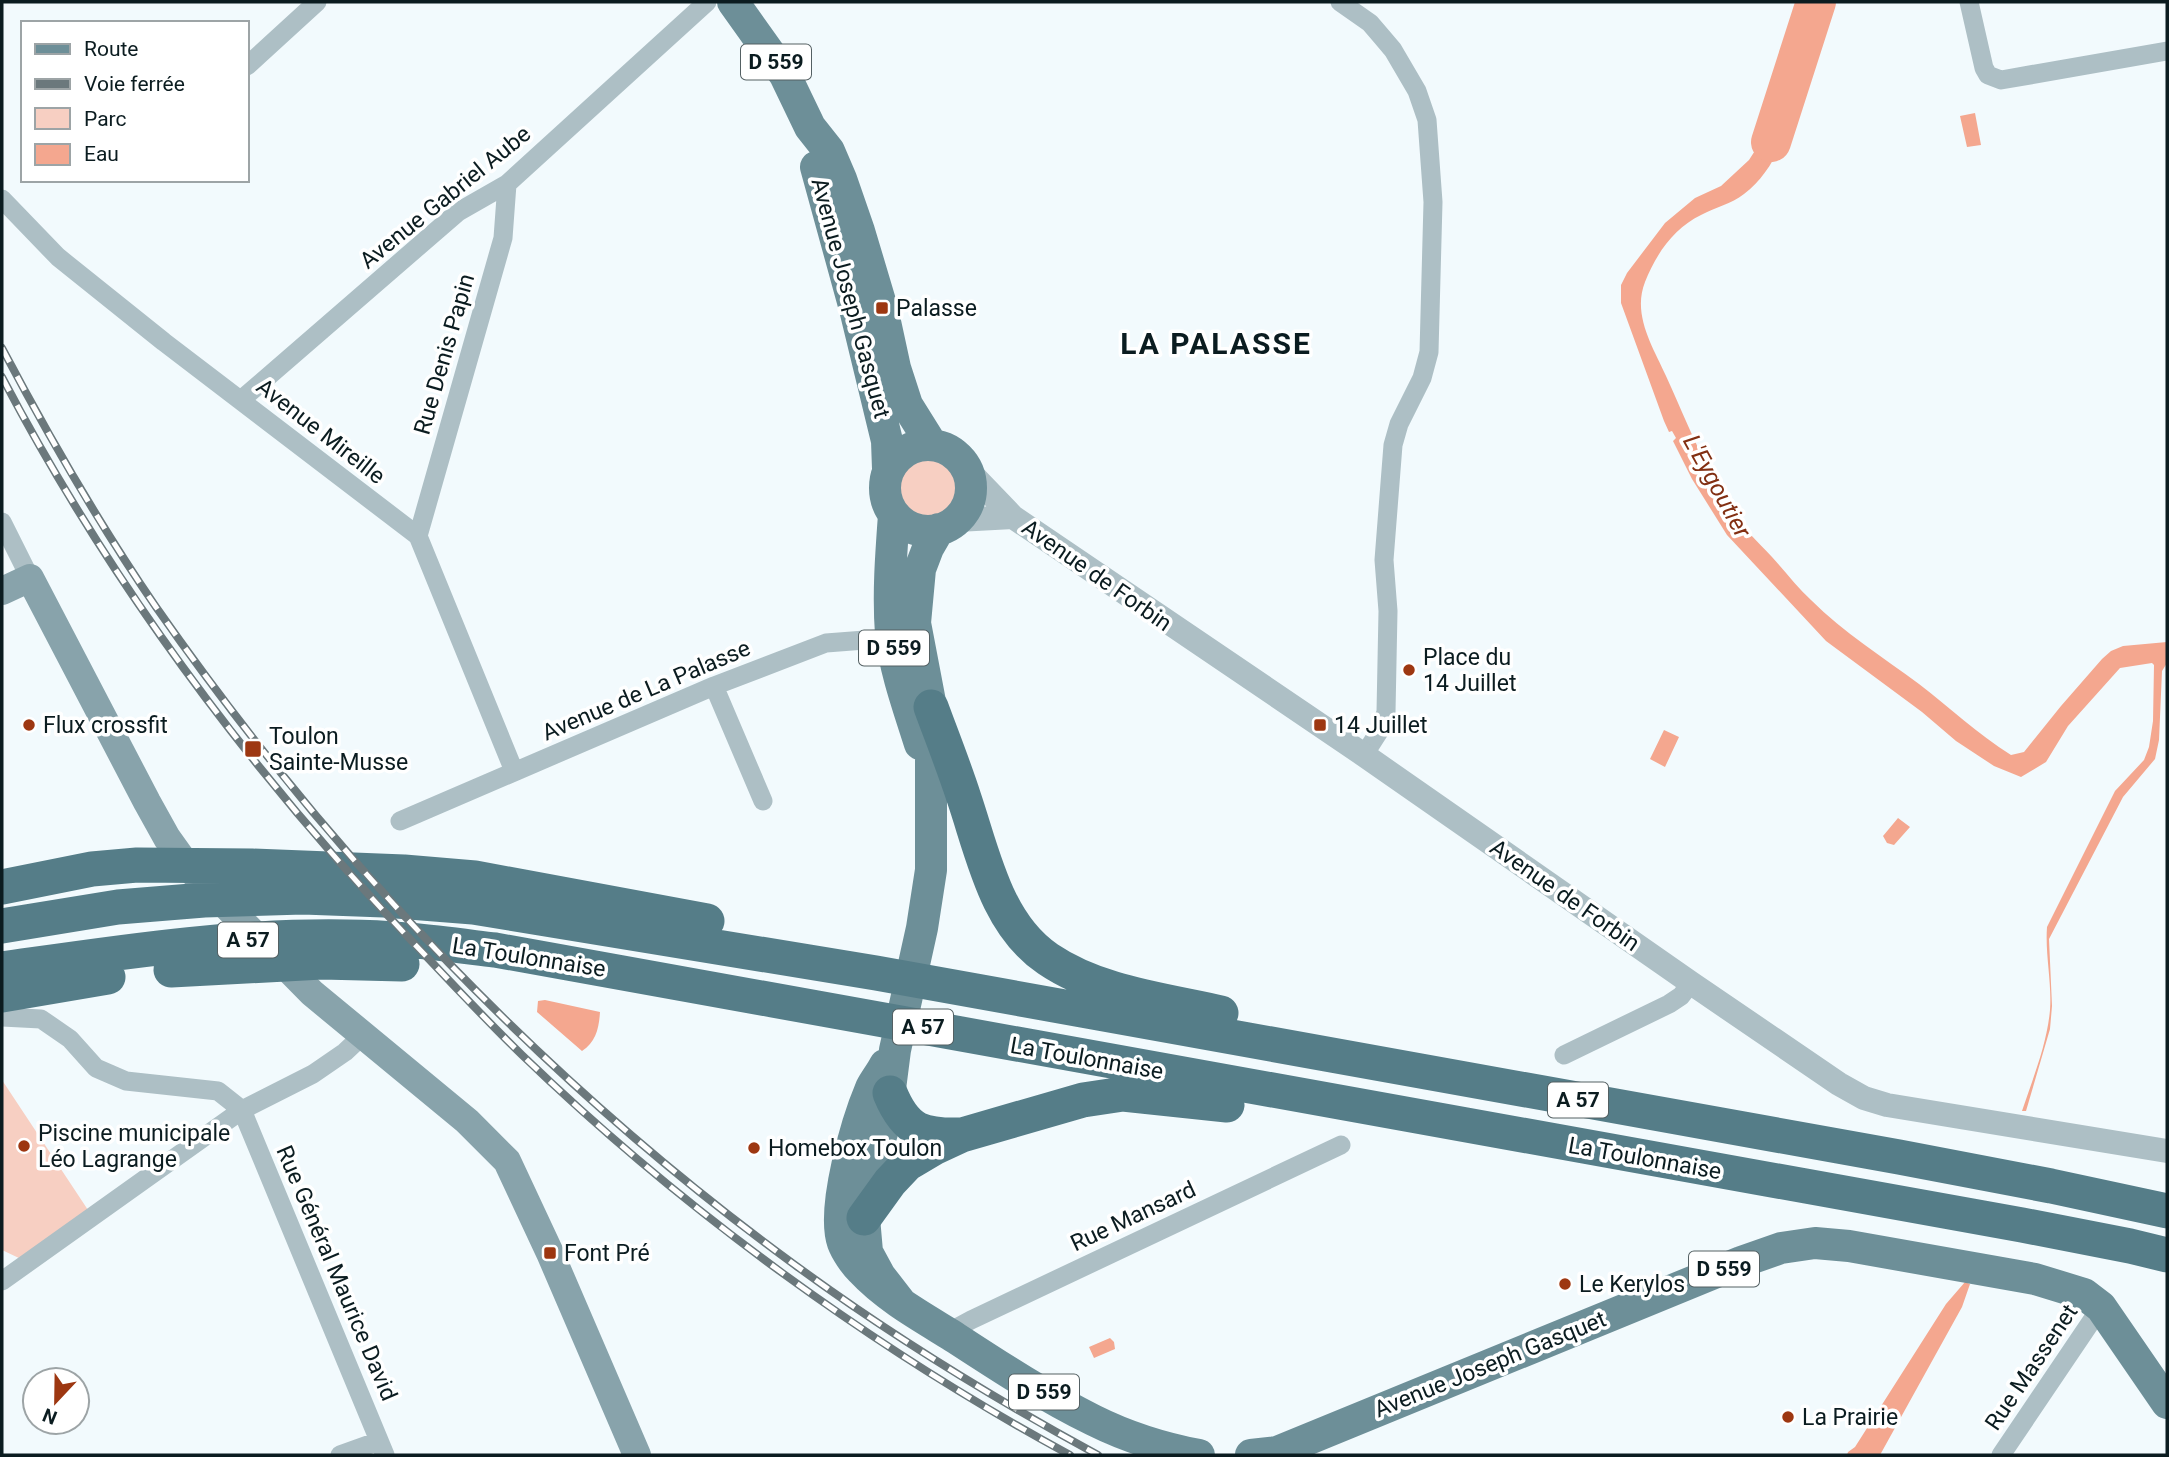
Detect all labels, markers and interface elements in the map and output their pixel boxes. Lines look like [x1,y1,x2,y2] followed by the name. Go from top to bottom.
[21,21,248,182] legend
[84,37,139,61] text: Route
[741,44,811,80] road number: D 559
[84,72,185,96] text: Voie ferrée
[84,107,126,131] text: Parc
[355,120,536,274] street label: Avenue Gabriel Aube
[84,142,119,166] text: Eau
[805,175,896,421] street label: Avenue Joseph Gasquet
[409,271,480,438] street label: Rue Denis Papin
[896,295,977,322] place label: Palasse
[874,300,890,316] marker: Palasse
[1120,326,1312,361] district label: LA PALASSE
[251,373,390,490] street label: Avenue Mireille
[1677,430,1757,543] water label: L'Eygoutier
[1017,514,1177,637] street label: Avenue de Forbin
[859,630,929,666] road number: D 559
[538,634,754,747] street label: Avenue de La Palasse
[1423,644,1516,697] place label: Place du 14 Juillet
[1401,662,1417,678] marker: Place du 14 Juillet
[43,712,168,739] place label: Flux crossfit
[1334,712,1427,739] place label: 14 Juillet
[21,717,37,733] marker: Flux crossfit
[1312,717,1328,733] marker: 14 Juillet
[269,723,408,776] place label: Toulon Sainte-Musse
[243,739,263,759] marker: Toulon Sainte-Musse
[1485,834,1645,957] street label: Avenue de Forbin
[218,922,278,958] road number: A 57
[450,932,608,983] street label: La Toulonnaise
[893,1010,953,1044] road number: A 57
[1008,1032,1166,1085] street label: La Toulonnaise
[1548,1082,1608,1118] road number: A 57
[38,1120,230,1173] place label: Piscine municipale Léo Lagrange
[1566,1132,1724,1185] street label: La Toulonnaise
[768,1135,942,1162] place label: Homebox Toulon
[16,1138,32,1154] marker: Piscine municipale Léo Lagrange
[746,1140,762,1156] marker: Homebox Toulon
[271,1142,403,1405] street label: Rue Général Maurice David
[1066,1176,1200,1257] street label: Rue Mansard
[564,1240,650,1267] place label: Font Pré
[542,1245,558,1261] marker: Font Pré
[1689,1252,1759,1286] road number: D 559
[1579,1271,1685,1298] place label: Le Kerylos
[1557,1276,1573,1292] marker: Le Kerylos
[1979,1299,2083,1435] street label: Rue Massenet
[1370,1306,1610,1423] street label: Avenue Joseph Gasquet
[21,1366,91,1436] north arrow
[1009,1374,1079,1410] road number: D 559
[39,1403,60,1429] text: N
[1802,1404,1898,1431] place label: La Prairie
[1780,1409,1796,1425] marker: La Prairie

